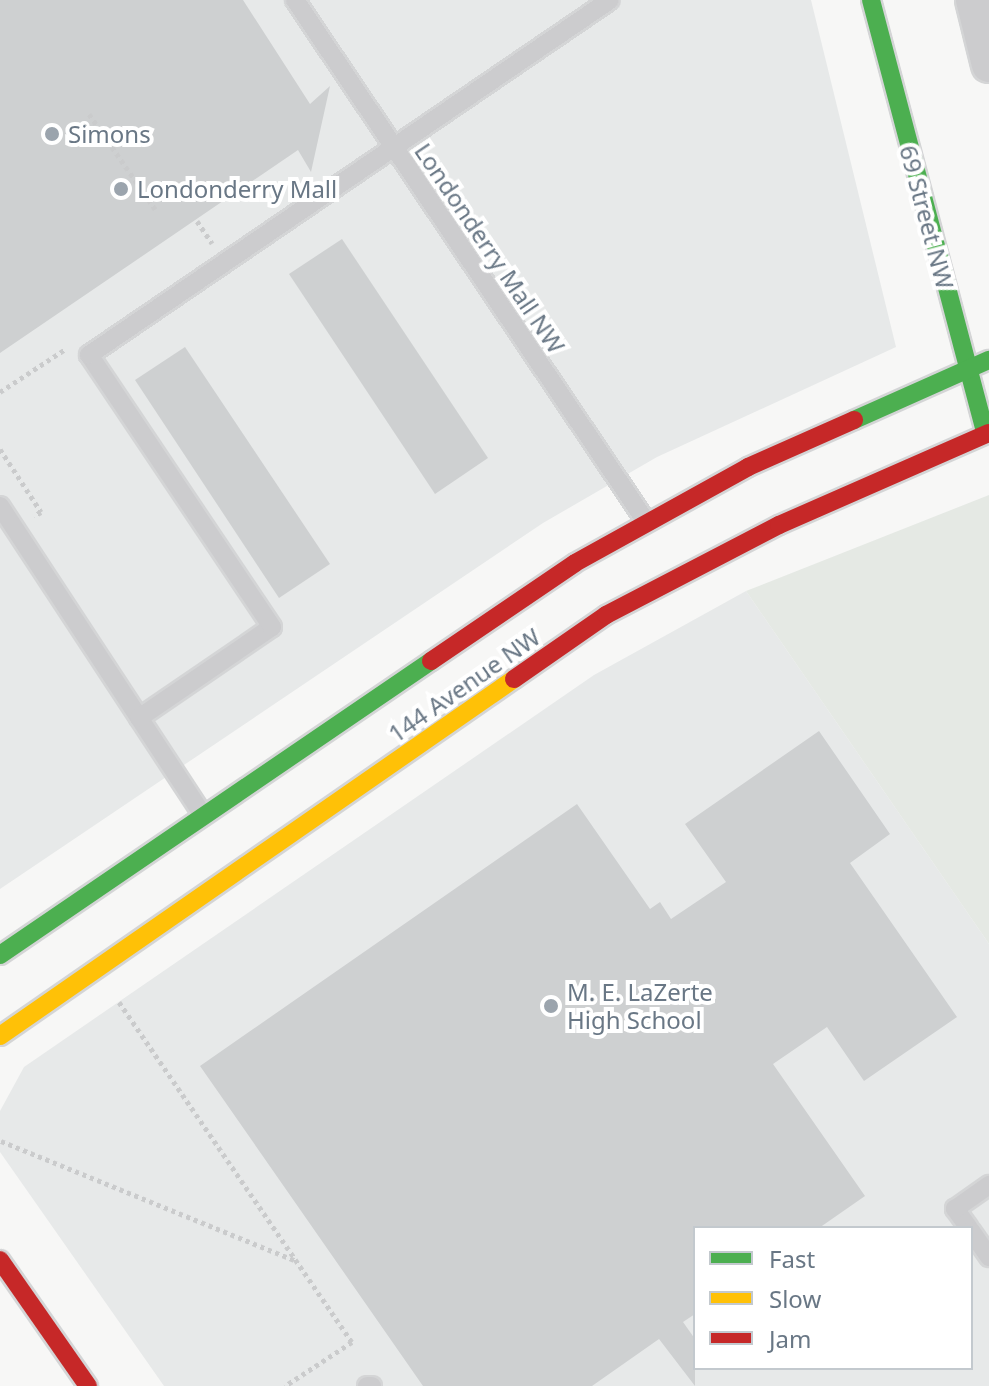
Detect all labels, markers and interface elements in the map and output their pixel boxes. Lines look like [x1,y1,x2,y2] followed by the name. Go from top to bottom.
[68,120,151,148] place label: Simons
[43,125,61,143] marker: Simons
[409,138,571,358] street label: Londonderry Mall NW
[894,142,960,292] street label: 69 Street NW
[137,175,337,203] place label: Londonderry Mall
[112,180,130,198] marker: Londonderry Mall
[383,622,545,748] street label: 144 Avenue NW
[567,978,713,1034] place label: M. E. LaZerte High School
[542,997,560,1015] marker: M. E. LaZerte High School
[693,1226,973,1370] legend
[769,1242,815,1275] text: Fast
[769,1282,821,1315] text: Slow
[769,1322,811,1355] text: Jam

